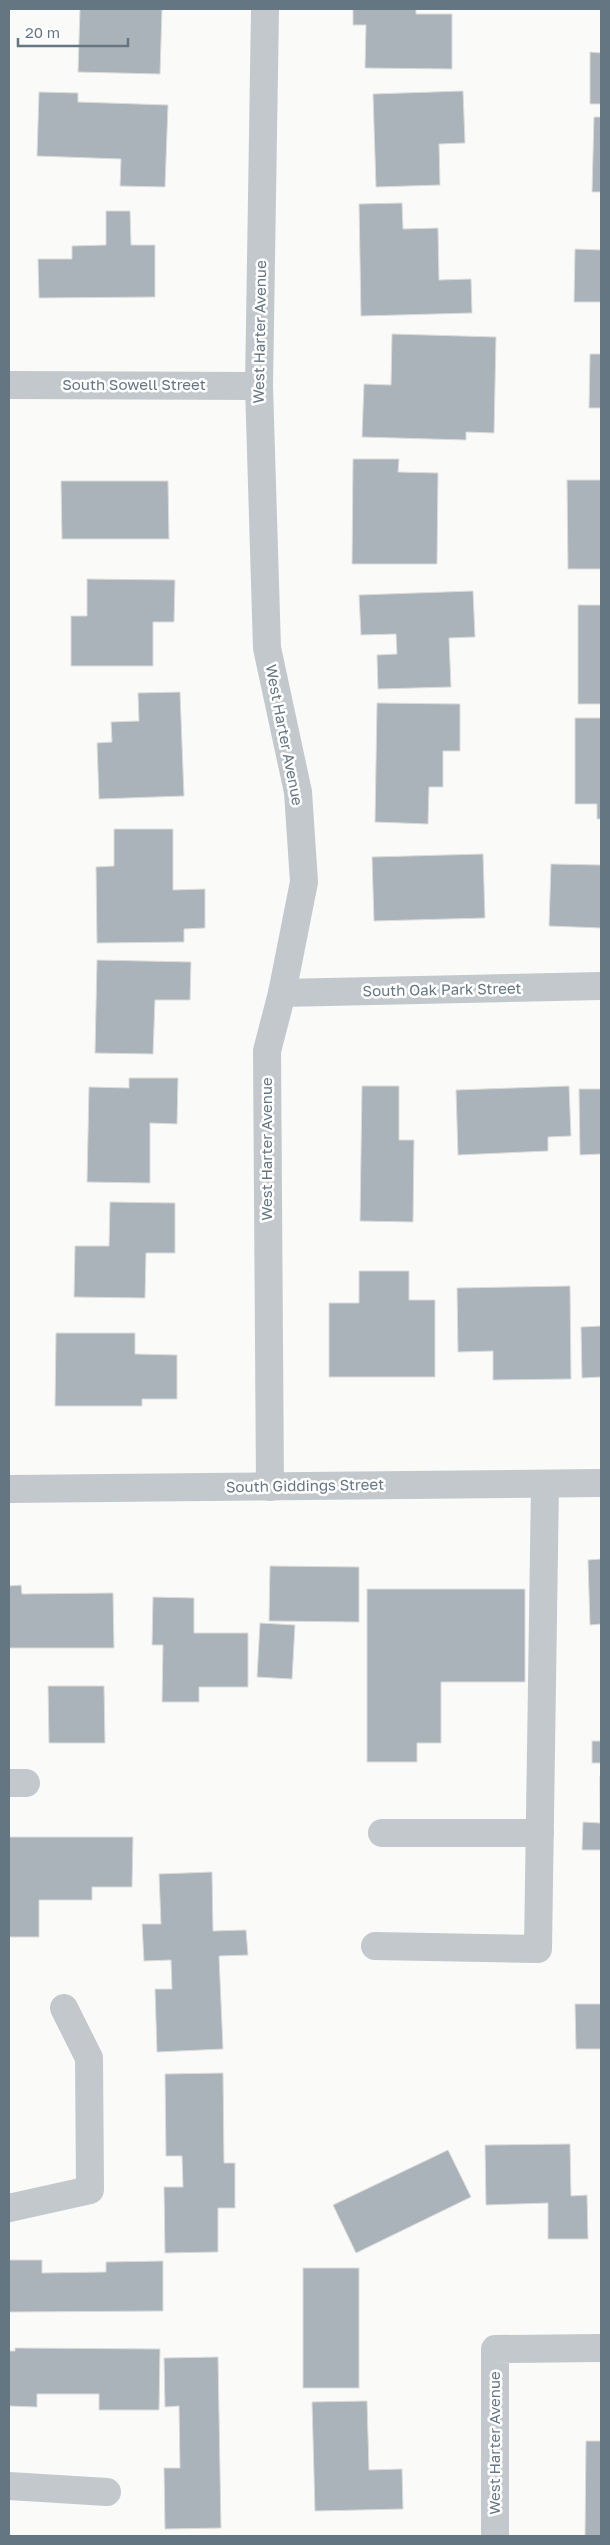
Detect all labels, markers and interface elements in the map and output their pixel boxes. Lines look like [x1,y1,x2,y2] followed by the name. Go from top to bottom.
[18,15,128,47] scale bar
[25,23,60,41] text: 20 m
[249,260,269,404] street label: West Harter Avenue
[62,375,206,393] street label: South Sowell Street
[262,663,308,807] street label: West Harter Avenue
[362,979,522,999] street label: South Oak Park Street
[257,1077,275,1221] street label: West Harter Avenue
[226,1475,384,1495] street label: South Giddings Street
[485,2371,503,2515] street label: West Harter Avenue

